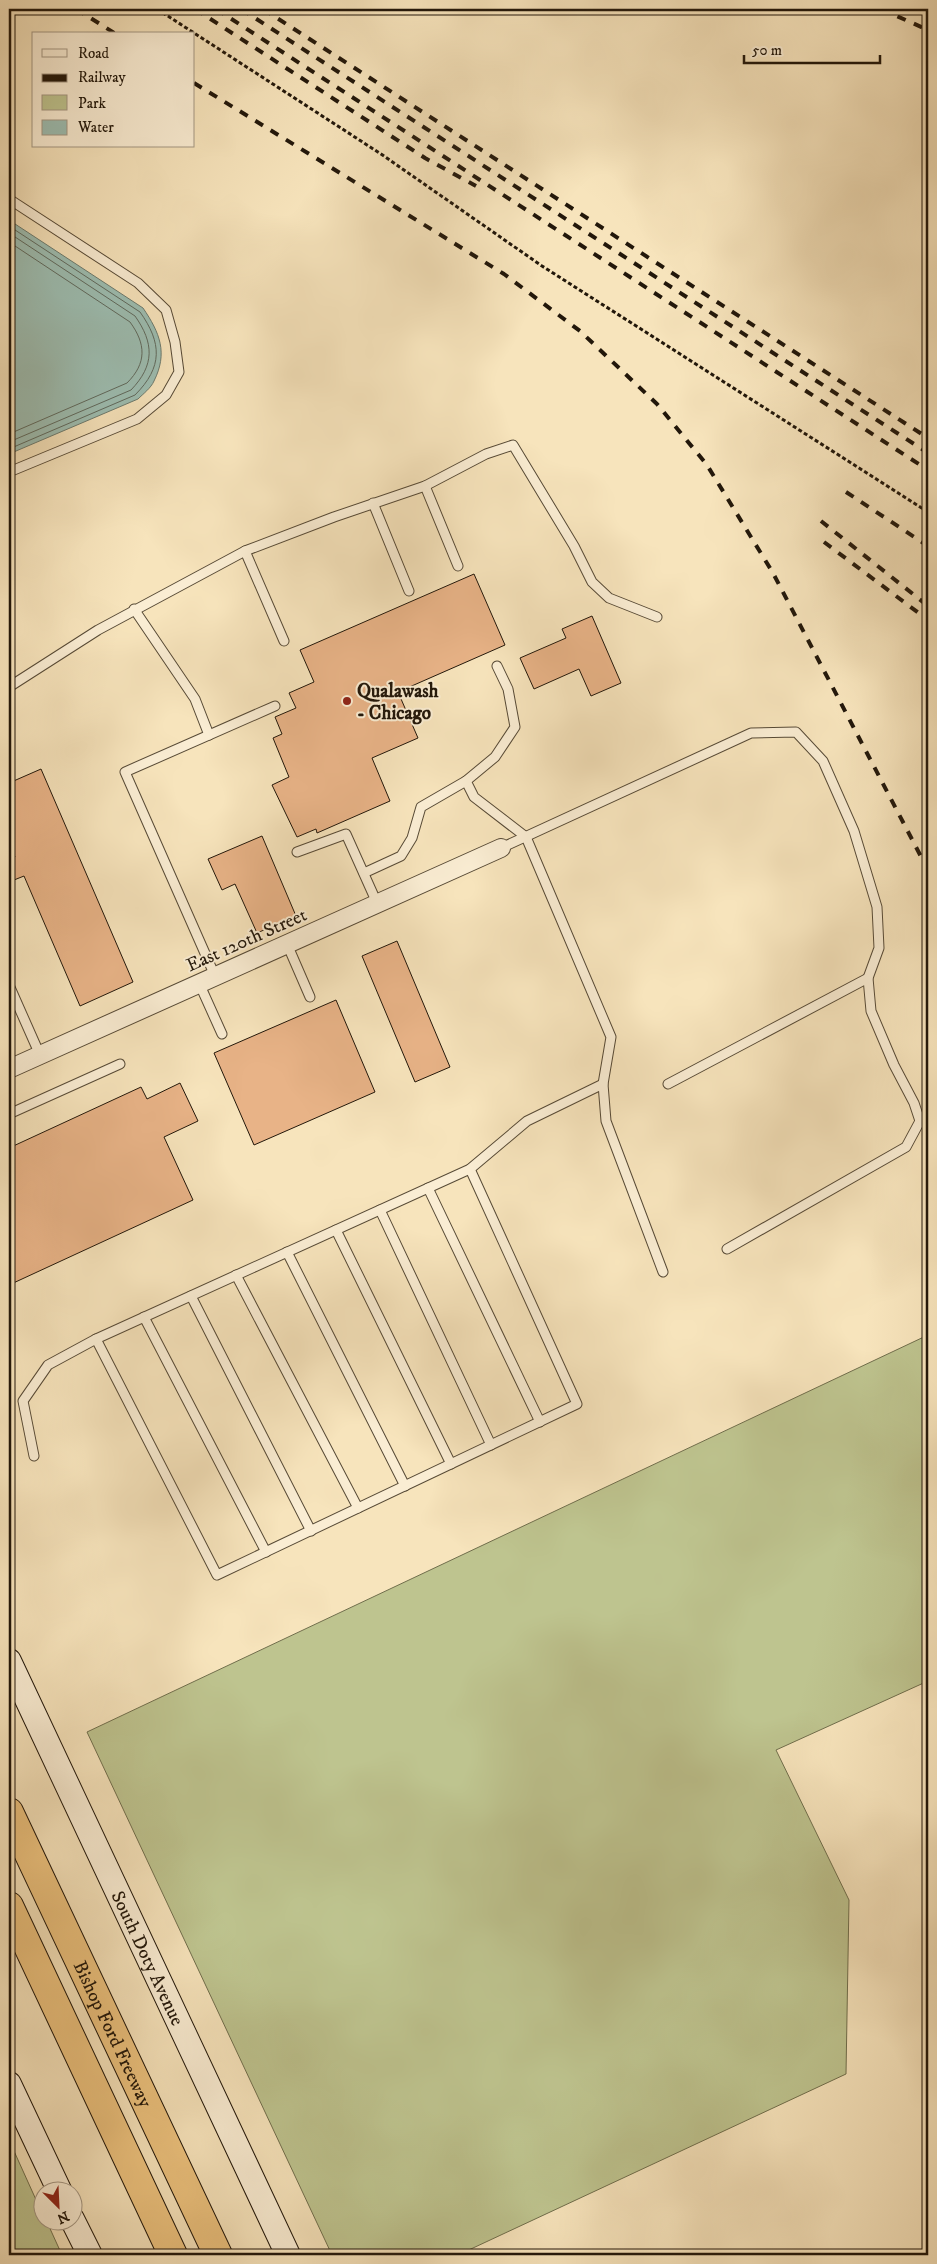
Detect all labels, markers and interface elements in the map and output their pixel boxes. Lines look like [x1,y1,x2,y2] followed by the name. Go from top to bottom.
[32,32,195,148] legend
[744,32,881,64] scale bar
[752,41,782,60] text: 50 m
[78,44,110,63] text: Road
[78,68,126,87] text: Railway
[78,94,107,113] text: Park
[77,118,114,137] text: Water
[357,680,440,725] place label: Qualawash - Chicago
[341,695,353,707] marker: Qualawash - Chicago
[183,904,310,977] street label: East 120th Street
[106,1888,189,2030] street label: South Doty Avenue
[68,1957,157,2112] street label: Bishop Ford Freeway
[32,2182,82,2232] north arrow
[54,2206,72,2228] text: N

